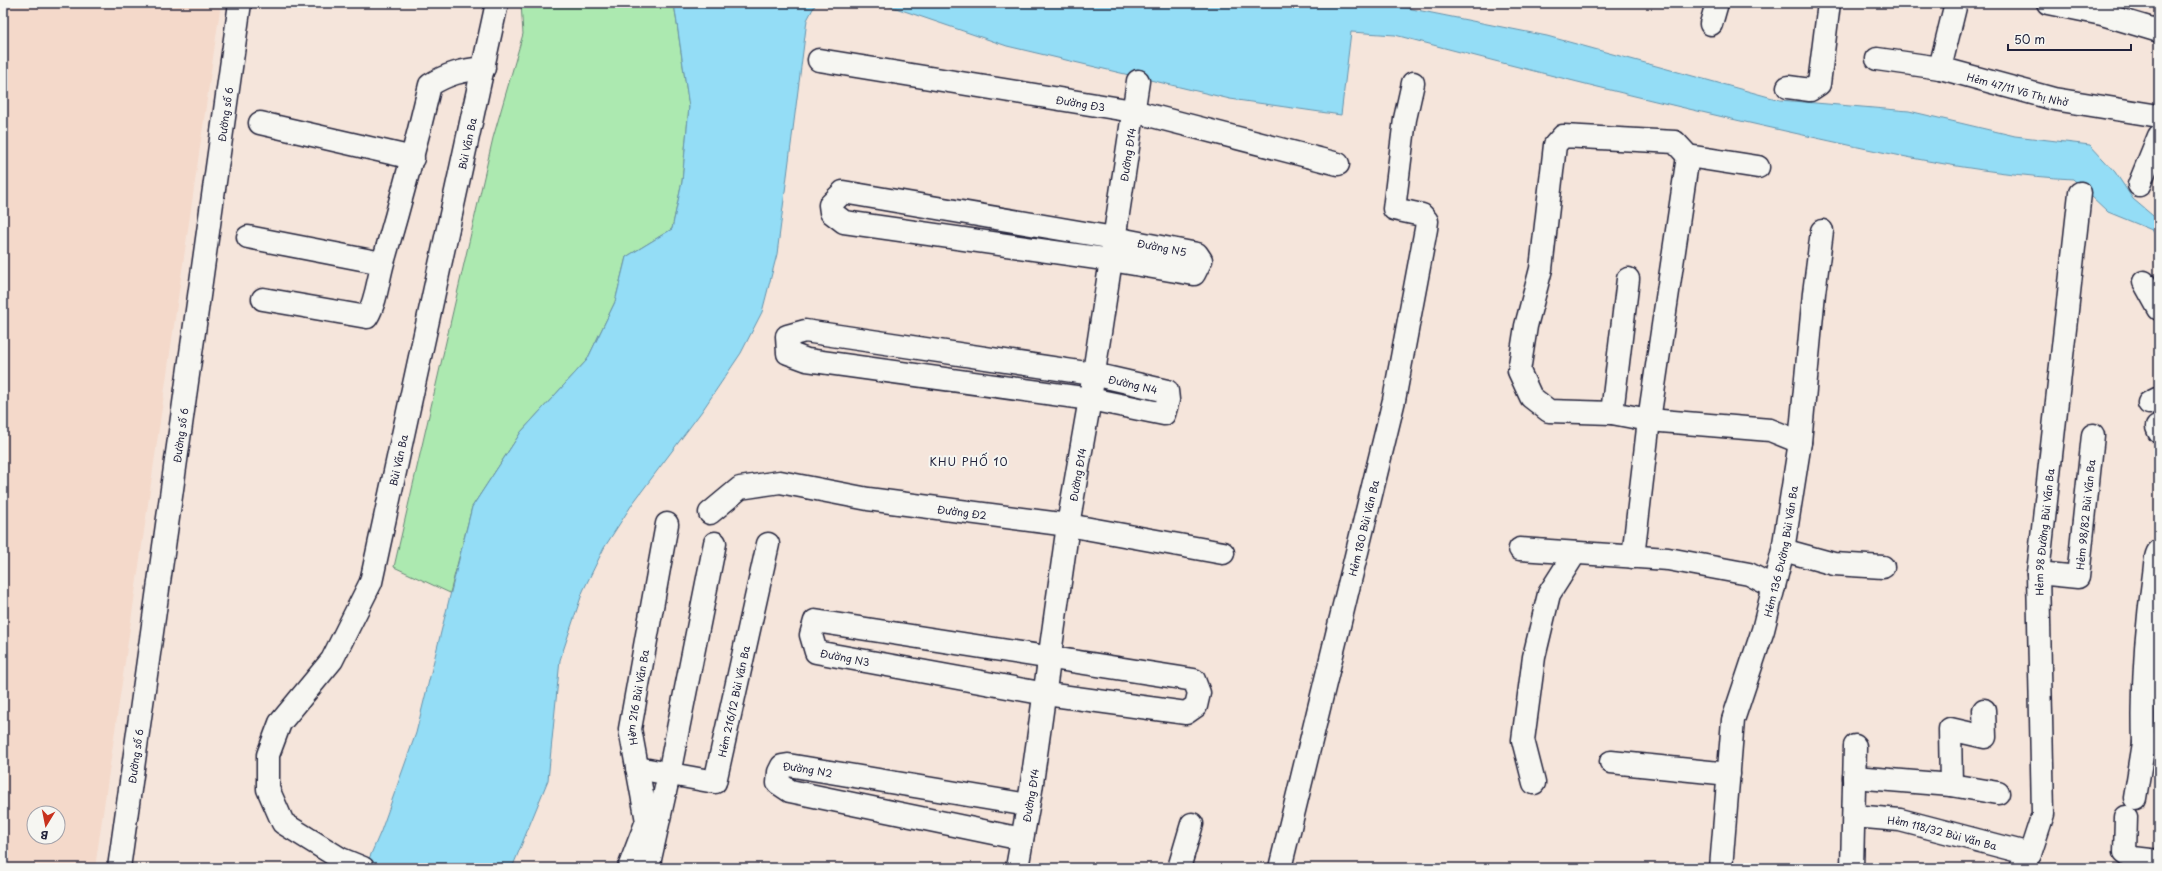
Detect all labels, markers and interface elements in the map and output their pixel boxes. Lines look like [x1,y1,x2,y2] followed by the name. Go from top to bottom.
[2008,26,2131,52] scale bar
[2014,30,2045,48] text: 50 m
[1965,68,2070,109] street label: Hẻm 47/11 Võ Thị Nhờ
[213,86,236,143] street label: Đường số 6
[1055,91,1106,114] street label: Đường Đ3
[454,116,479,171] street label: Bùi Văn Ba
[1115,126,1138,182] street label: Đường Đ14
[1136,235,1188,259] street label: Đường N5
[1107,371,1159,397] street label: Đường N4
[168,407,191,464] street label: Đường số 6
[385,432,411,487] street label: Bùi Văn Ba
[1065,446,1089,503] street label: Đường Đ14
[930,452,1008,470] district label: KHU PHỐ 10
[2071,458,2098,570] street label: Hẻm 98/82 Bùi Văn Ba
[2030,467,2057,596] street label: Hẻm 98 Đường Bùi Văn Ba
[1344,478,1382,577] street label: Hẻm 180 Bùi Văn Ba
[1759,484,1801,618] street label: Hẻm 136 Đường Bùi Văn Ba
[936,501,988,522] street label: Đường Đ2
[713,644,753,758] street label: Hẻm 216/12 Bùi Văn Ba
[819,645,871,669] street label: Đường N3
[622,648,652,747] street label: Hẻm 216 Bùi Văn Ba
[123,728,146,784] street label: Đường số 6
[781,757,834,780] street label: Đường N2
[1018,767,1041,823] street label: Đường Đ14
[26,805,66,845] north arrow
[1887,811,1999,853] street label: Hẻm 118/32 Bùi Văn Ba
[39,826,49,844] text: B

